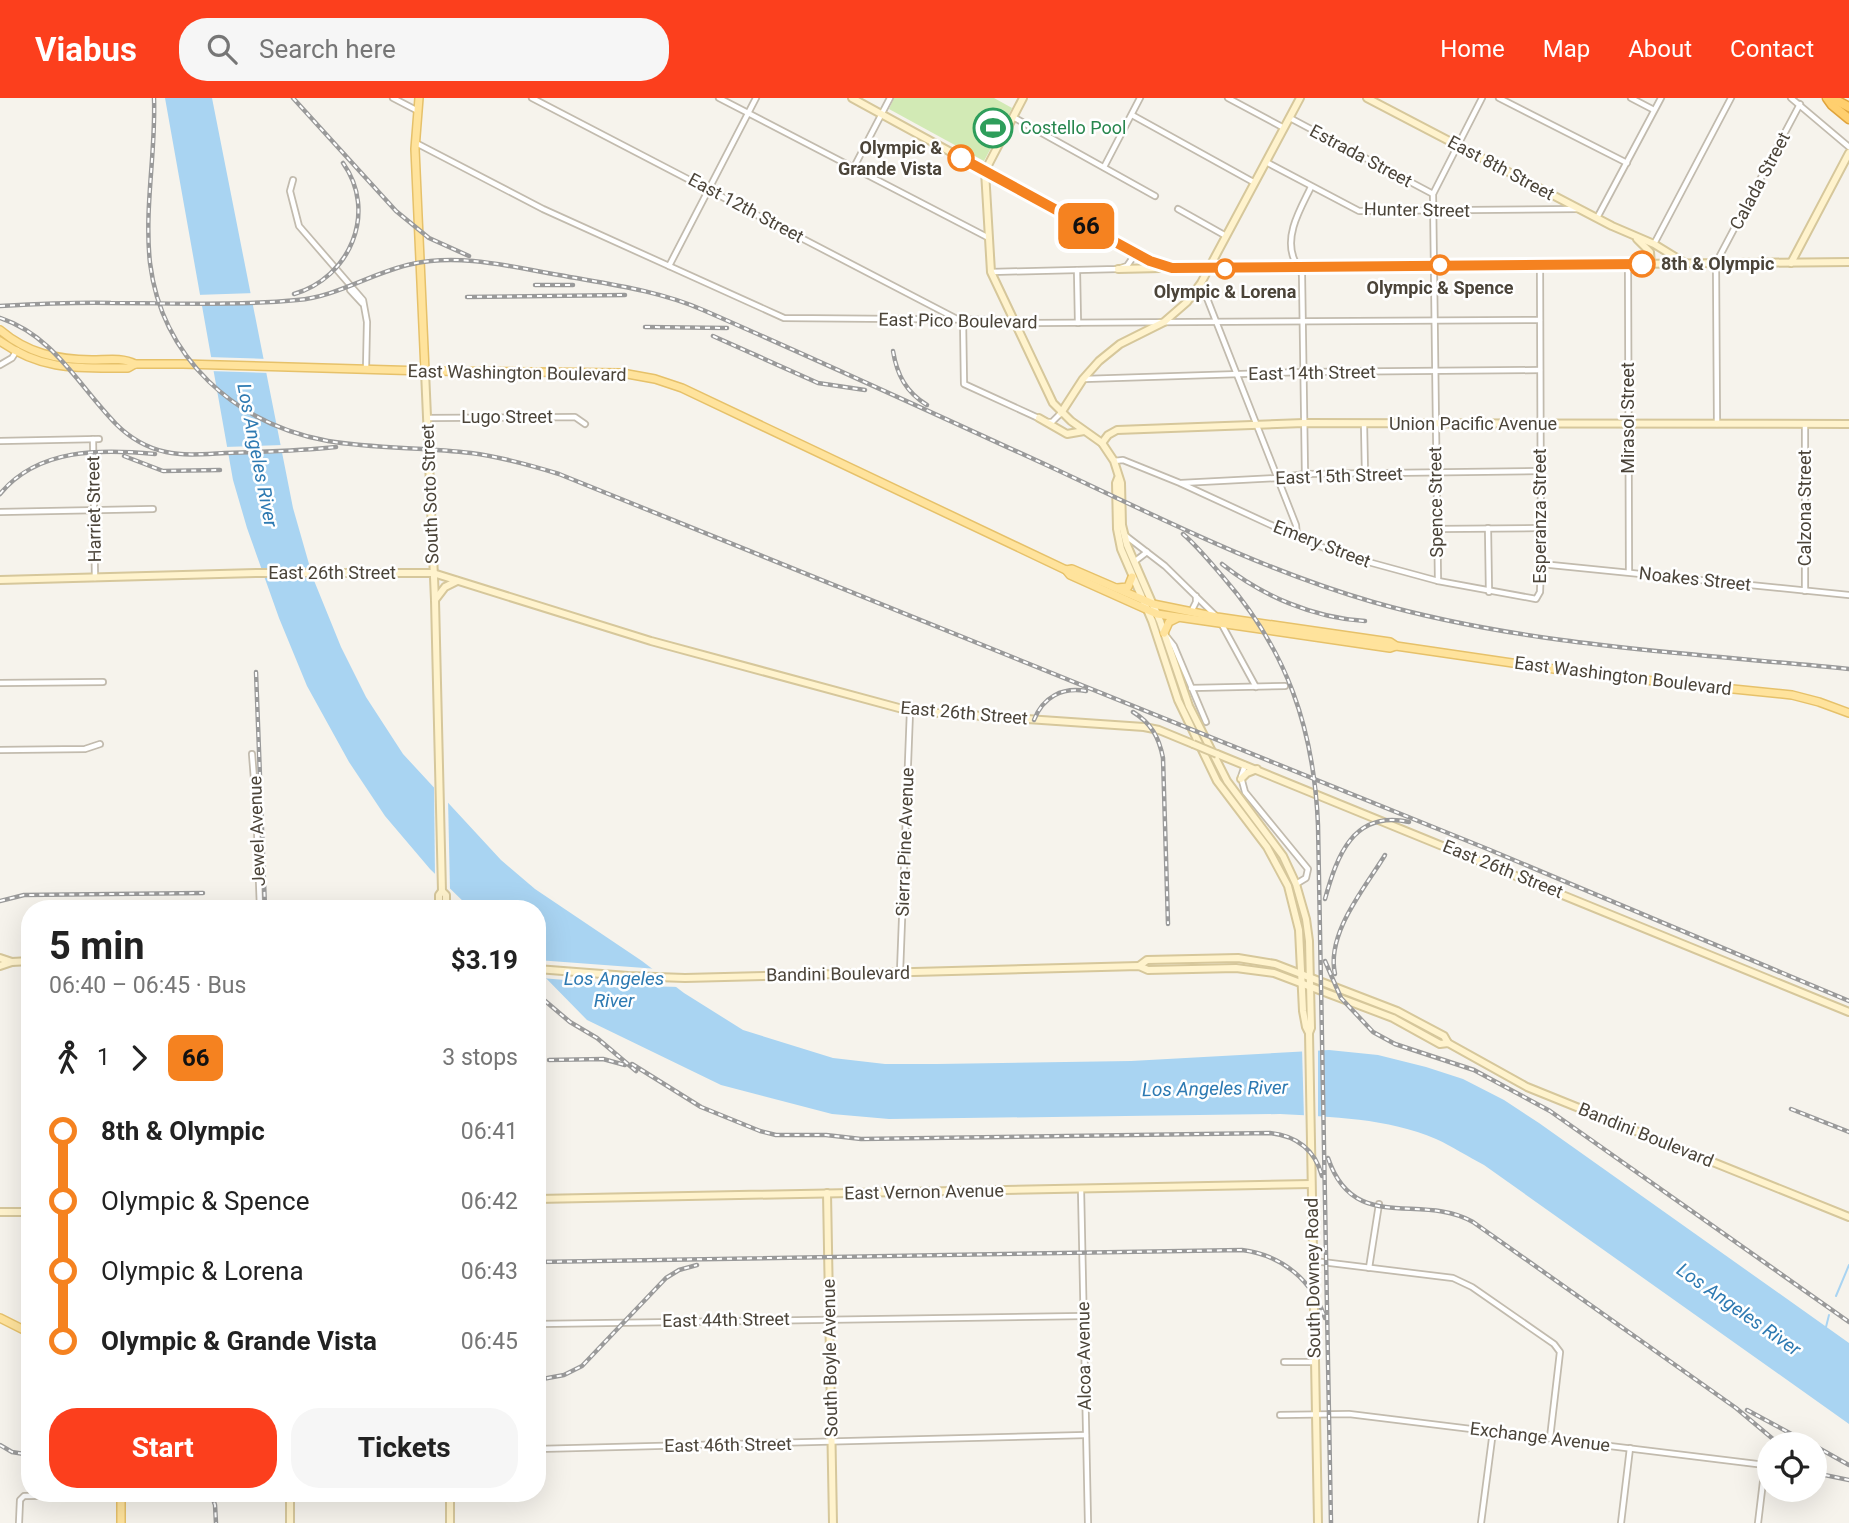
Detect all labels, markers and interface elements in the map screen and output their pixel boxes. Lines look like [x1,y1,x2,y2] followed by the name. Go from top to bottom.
[179,18,669,81] search box
[35,30,137,69] text: Viabus
[203,30,241,68] icon: search
[259,34,396,64] text: Search here
[1440,35,1505,63] text: Home
[1543,35,1590,63] text: Map
[1628,35,1692,63] text: About
[1730,35,1814,63] text: Contact
[972,107,1014,149] sports icon: Costello Pool
[1020,117,1126,138] place label: Costello Pool
[1306,120,1416,191] street label: Estrada Street
[1725,128,1794,233] street label: Calada Street
[1444,131,1558,204] street label: East 8th Street
[838,137,942,179] place label: Olympic & Grande Vista
[948,145,974,171] marker: Olympic & Grande Vista
[685,168,808,247] street label: East 12th Street
[1364,198,1470,221] street label: Hunter Street
[1054,203,1118,249] line badge: 66
[1072,212,1100,240] text: 66
[1629,251,1655,277] marker: 8th & Olympic
[1661,253,1774,274] place label: 8th & Olympic
[1430,255,1450,275] marker: Olympic & Spence
[1215,259,1235,279] marker: Olympic & Lorena
[1367,277,1514,298] place label: Olympic & Spence
[1154,281,1297,302] place label: Olympic & Lorena
[878,309,1038,332] street label: East Pico Boulevard
[407,360,627,385] street label: East Washington Boulevard
[1248,361,1376,384] street label: East 14th Street
[1617,362,1638,474] street label: Mirasol Street
[232,381,283,530] water label: Los Angeles River
[461,406,553,427] street label: Lugo Street
[1389,413,1557,434] street label: Union Pacific Avenue
[417,424,442,564] street label: South Soto Street
[1424,446,1447,558] street label: Spence Street
[1529,448,1550,584] street label: Esperanza Street
[1794,450,1815,566] street label: Calzona Street
[82,455,105,562] street label: Harriet Street
[1275,463,1403,488] street label: East 15th Street
[1271,515,1374,572] street label: Emery Street
[268,562,396,583] street label: East 26th Street
[1638,562,1752,595] street label: Noakes Street
[1513,652,1733,699] street label: East Washington Boulevard
[900,696,1029,729] street label: East 26th Street
[891,767,918,917] street label: Sierra Pine Avenue
[244,776,269,886] street label: Jewel Avenue
[1440,835,1566,902] street label: East 26th Street
[49,924,145,968] text: 5 min
[451,945,518,975] text: $3.19
[766,962,910,985] street label: Bandini Boulevard
[564,967,664,1012] water label: Los Angeles River
[49,972,246,999] text: 06:40 – 06:45 · Bus
[49,1039,87,1077] icon: walk
[120,1039,158,1077] icon: forward
[97,1044,110,1071] text: 1
[182,1044,209,1072] text: 66
[442,1044,518,1071] text: 3 stops
[1142,1076,1289,1101] water label: Los Angeles River
[1576,1098,1717,1171] street label: Bandini Boulevard
[101,1116,265,1146] text: 8th & Olympic
[461,1118,518,1145] text: 06:41
[844,1180,1004,1203] street label: East Vernon Avenue
[101,1186,310,1216] text: Olympic & Spence
[461,1188,518,1215] text: 06:42
[1301,1198,1324,1358] street label: South Downey Road
[101,1256,304,1286] text: Olympic & Lorena
[461,1258,518,1285] text: 06:43
[1672,1258,1806,1361] water label: Los Angeles River
[818,1279,841,1437] street label: South Boyle Avenue
[1072,1301,1095,1411] street label: Alcoa Avenue
[662,1308,790,1331] street label: East 44th Street
[101,1326,377,1356] text: Olympic & Grande Vista
[461,1328,518,1355] text: 06:45
[49,1408,277,1488] button: Start
[291,1408,518,1488] button: Tickets
[1469,1417,1611,1456] street label: Exchange Avenue
[1757,1432,1827,1502] map controls
[1757,1432,1827,1502] button: locate
[664,1433,792,1456] street label: East 46th Street

